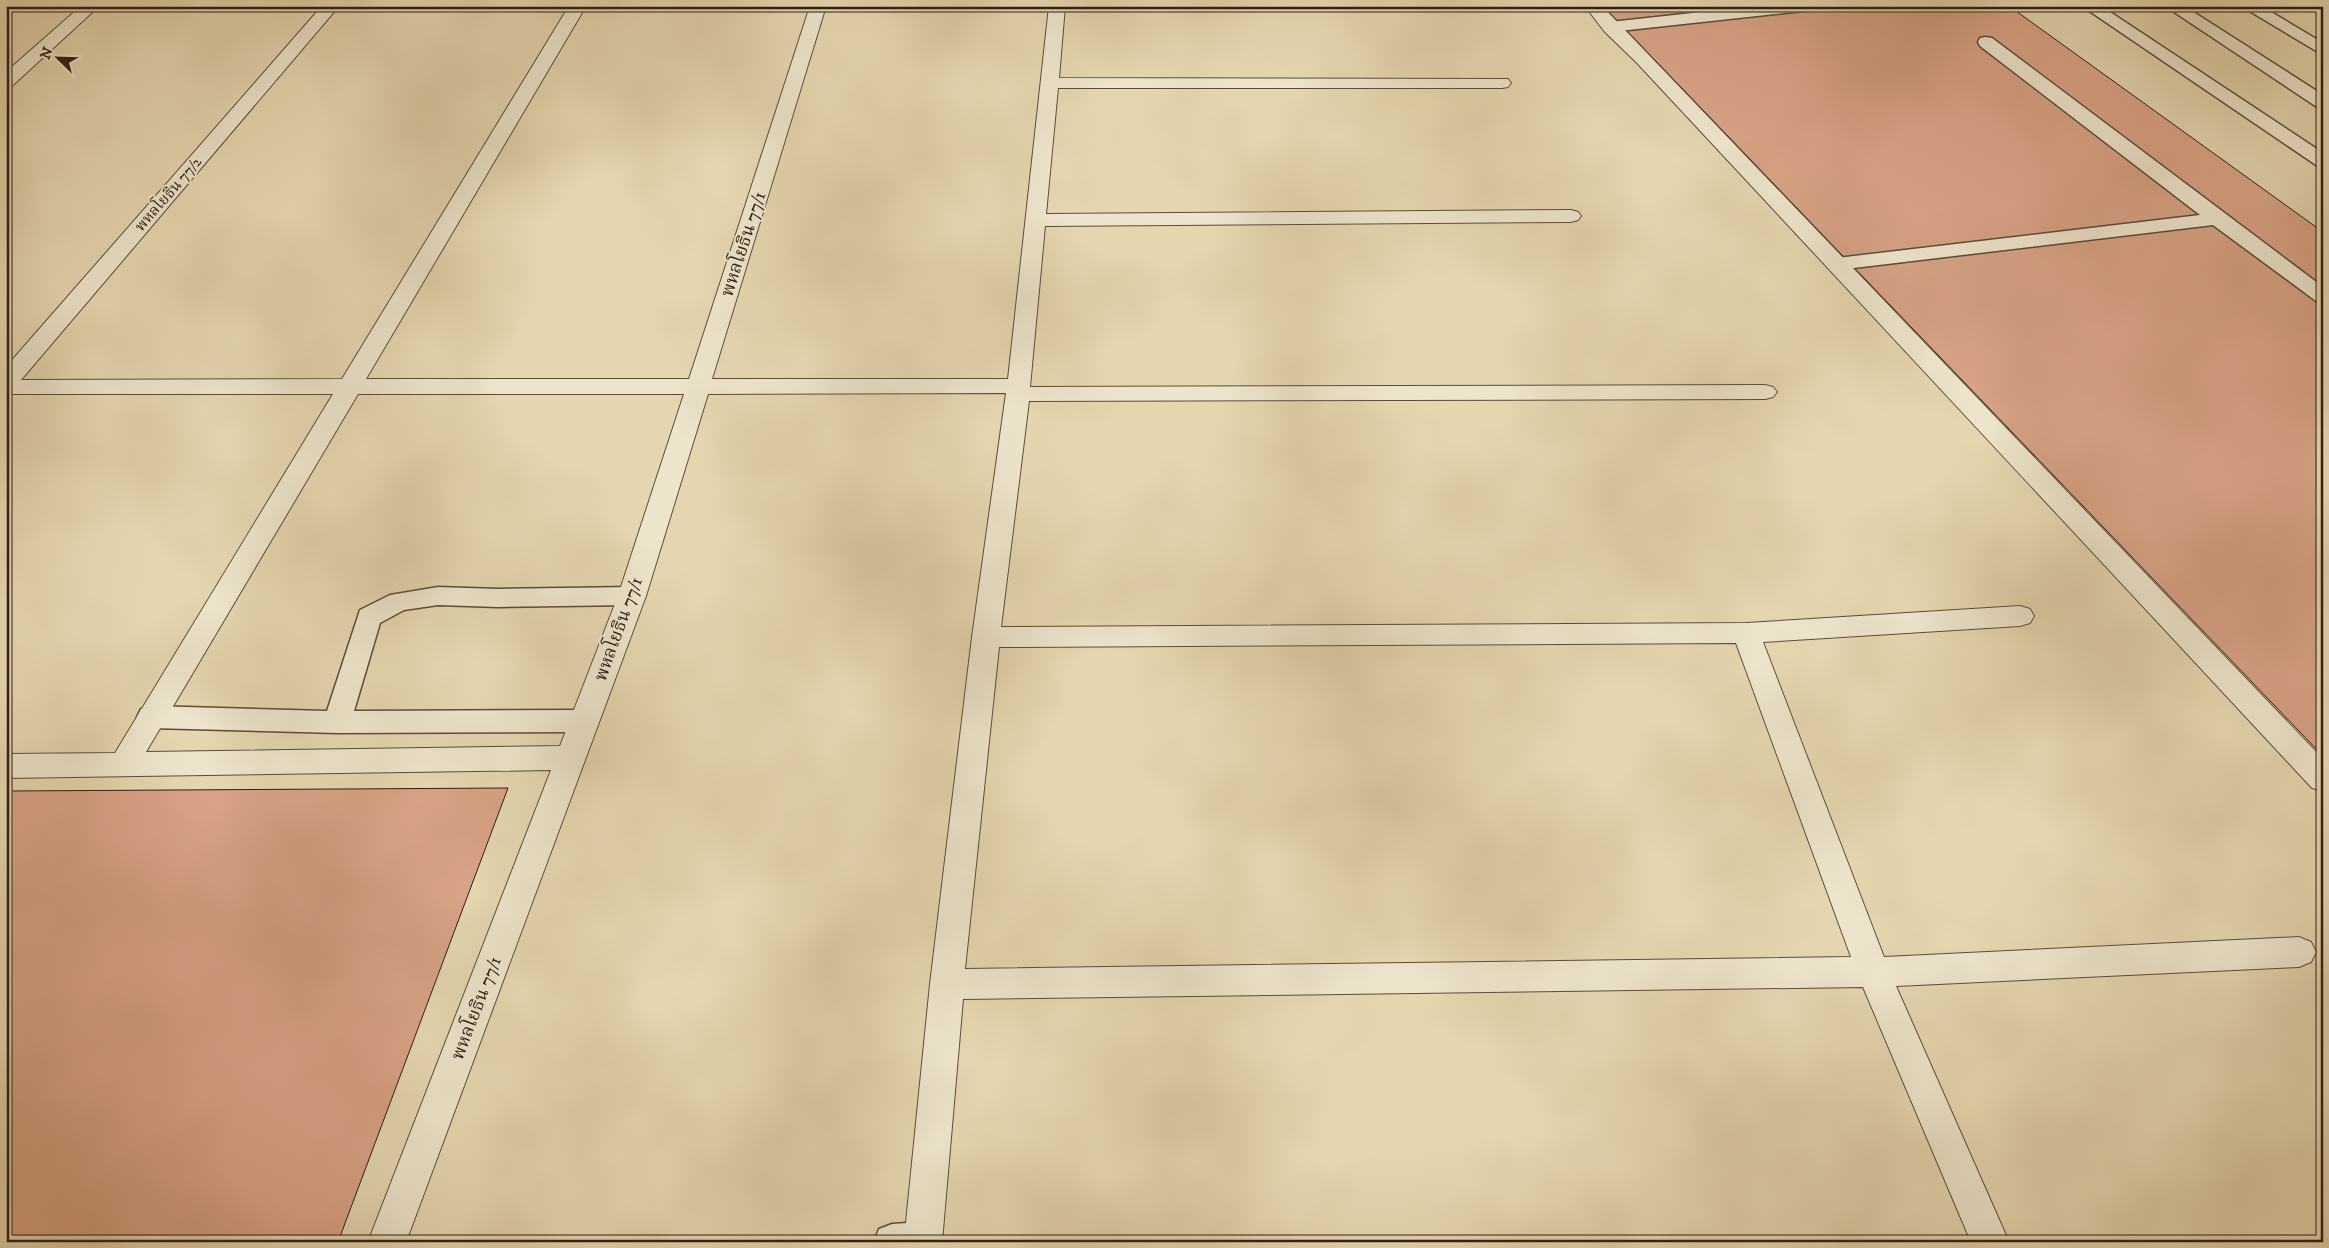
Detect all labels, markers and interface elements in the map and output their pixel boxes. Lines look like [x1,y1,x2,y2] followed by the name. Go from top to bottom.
[32,32,82,82] north arrow
[36,44,58,62] text: N
[129,151,206,236] street label: พหลโยธิน 77/2
[714,188,771,300] street label: พหลโยธิน 77/1
[587,573,648,684] street label: พหลโยธิน 77/1
[444,952,507,1063] street label: พหลโยธิน 77/1

